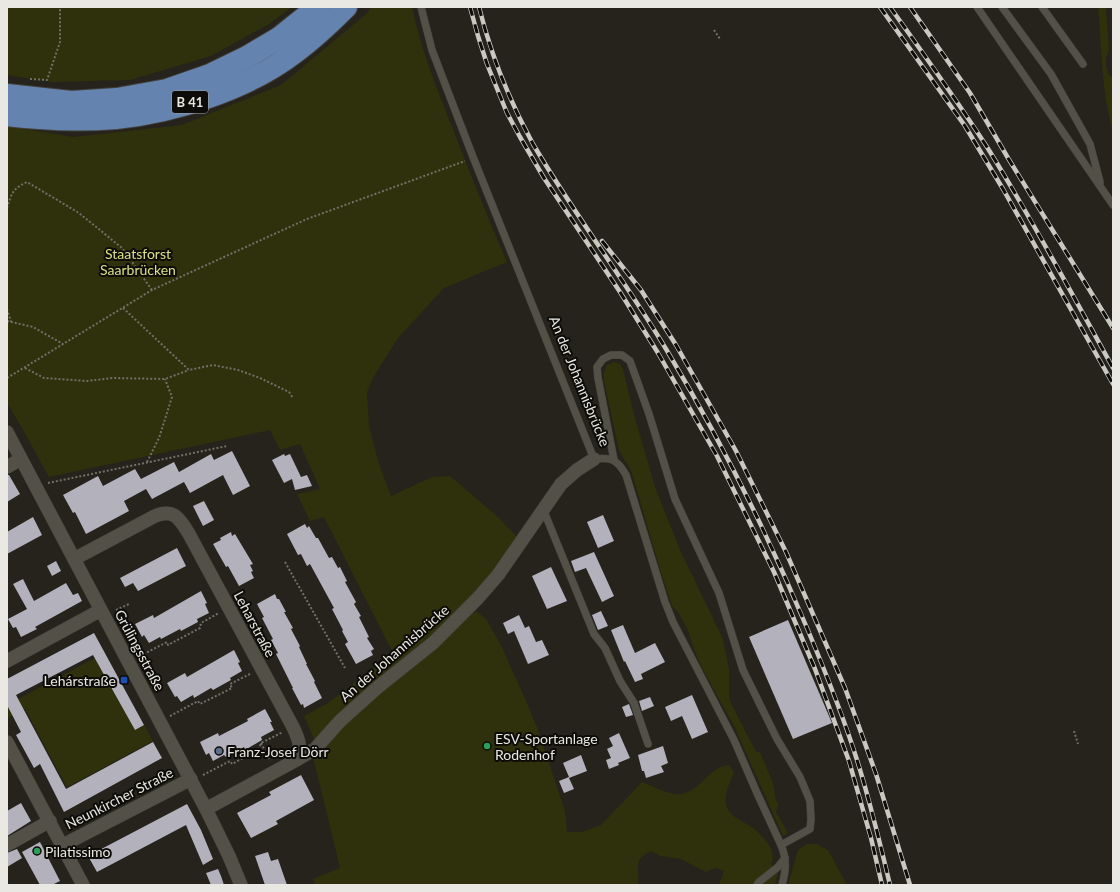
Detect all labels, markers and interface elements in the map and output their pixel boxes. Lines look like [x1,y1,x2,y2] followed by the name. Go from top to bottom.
[172,91,208,113] road number: B 41
[100,245,176,278] park label: Staatsforst Saarbrücken
[546,313,614,449] street label: An der Johannisbrücke
[230,588,280,660] street label: Leharstraße
[336,601,452,705] street label: An der Johannisbrücke
[112,607,168,693] street label: Grülingsstraße
[44,672,116,689] place label: Lehárstraße
[119,675,129,685] marker: Lehárstraße
[495,730,598,763] place label: ESV-Sportanlage Rodenhof
[482,741,492,751] marker: ESV-Sportanlage Rodenhof
[227,743,329,760] place label: Franz-Josef Dörr
[214,746,224,756] marker: Franz-Josef Dörr
[62,763,176,833] street label: Neunkircher Straße
[45,843,111,860] place label: Pilatissimo
[32,846,42,856] marker: Pilatissimo

